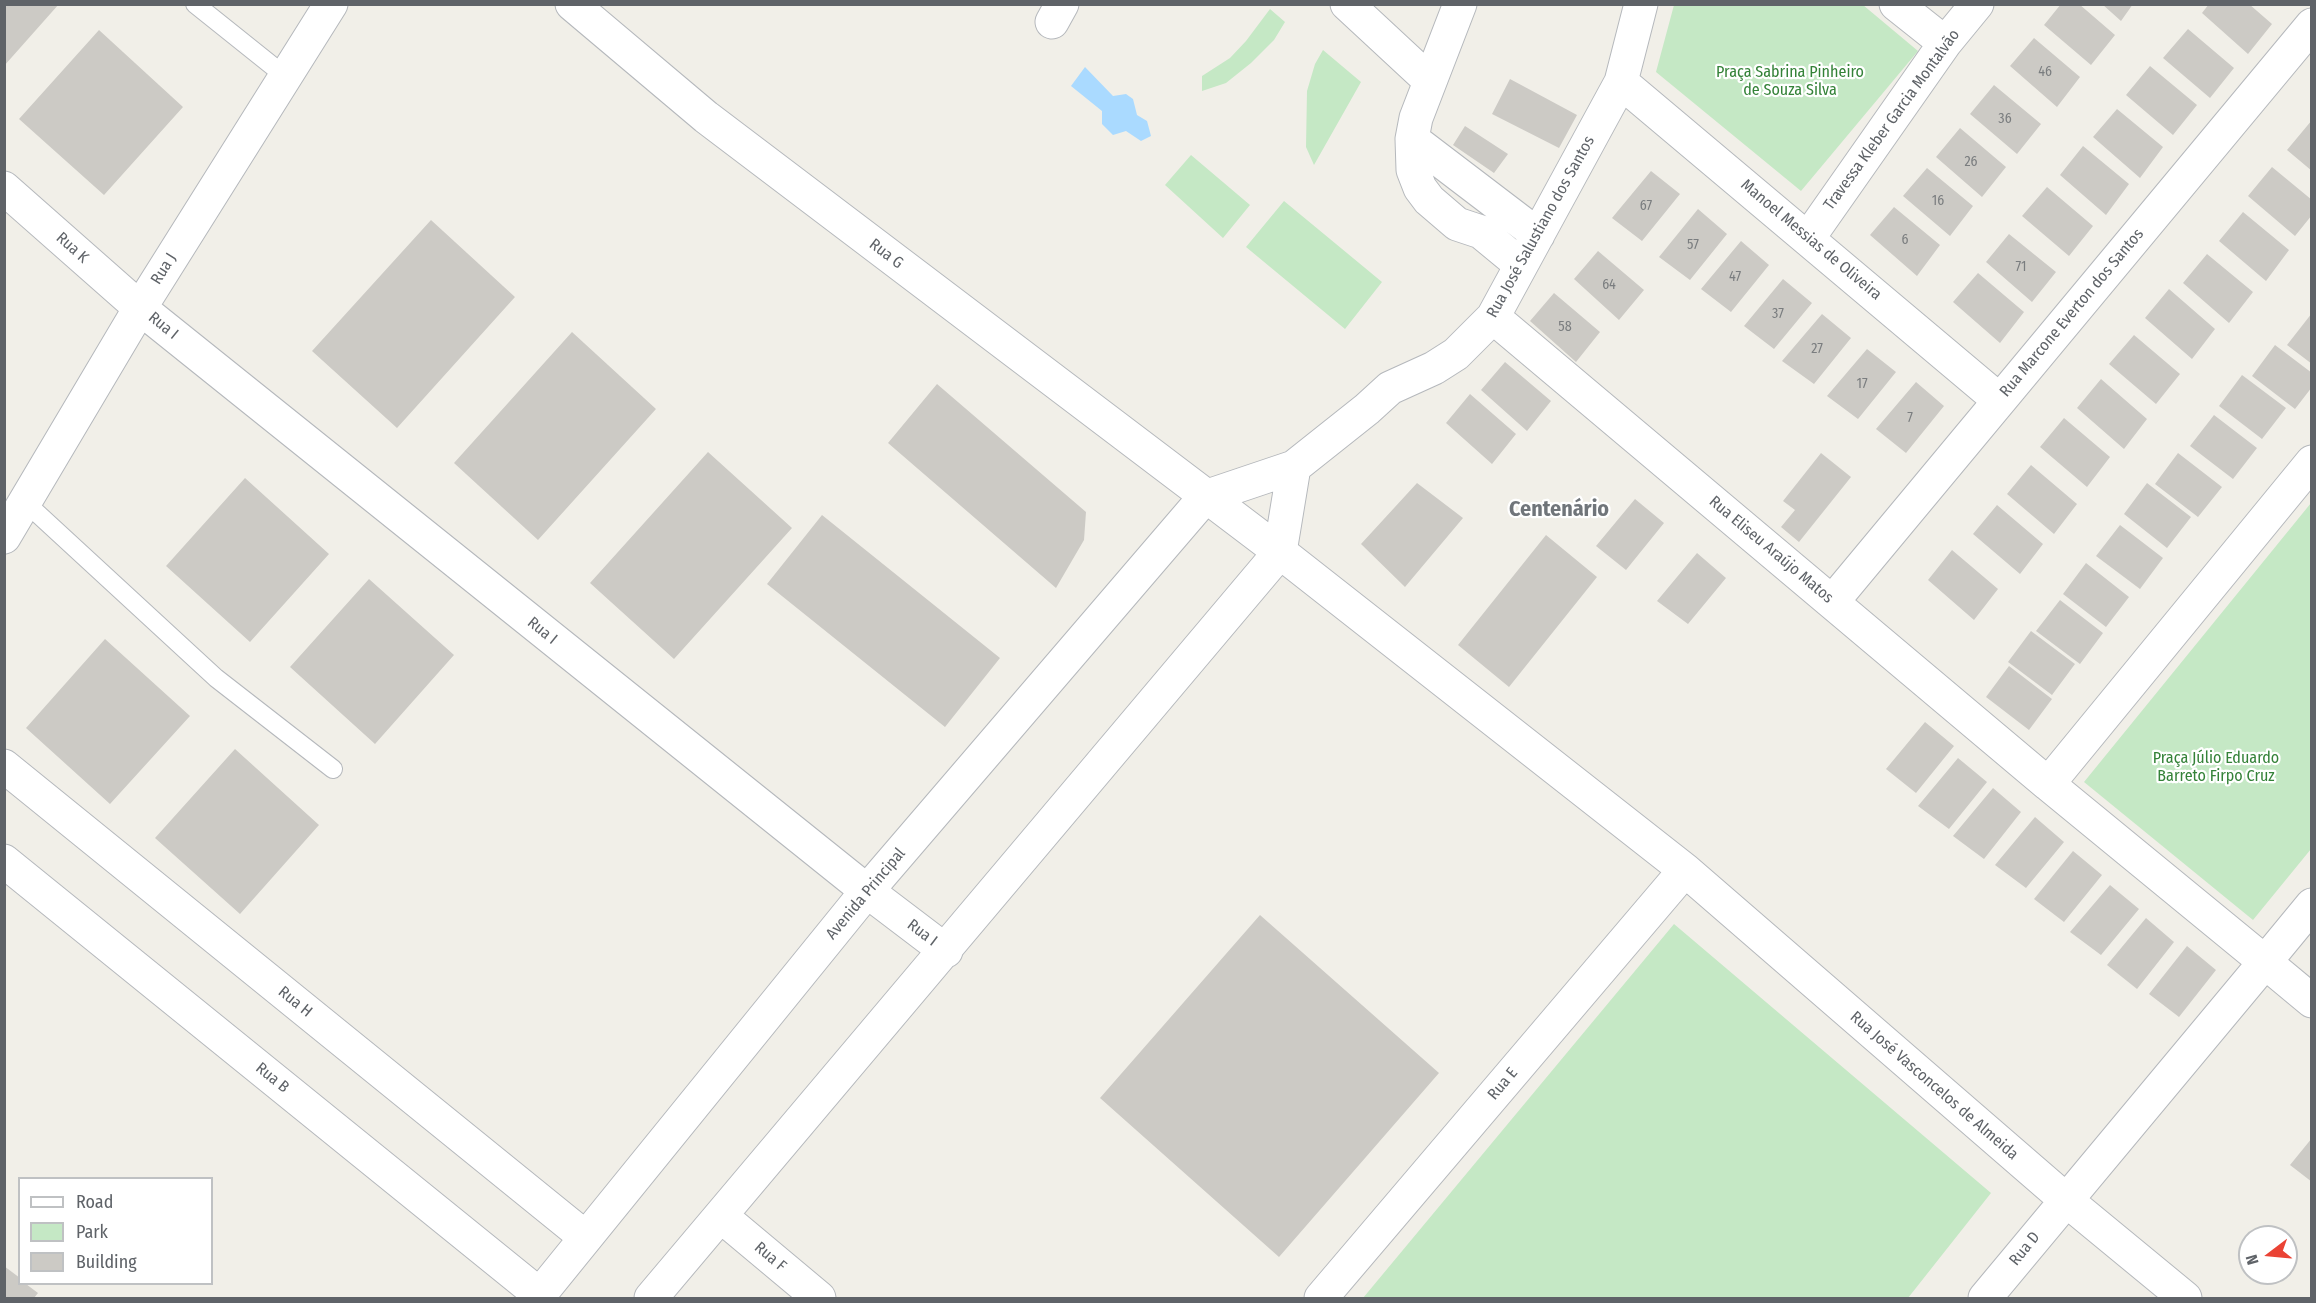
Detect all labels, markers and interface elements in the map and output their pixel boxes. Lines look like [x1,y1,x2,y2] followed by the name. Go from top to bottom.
[1820,26,1964,214] street label: Travessa Kleber Garcia Montalvão
[1716,63,1864,101] park label: Praça Sabrina Pinheiro de Souza Silva
[2038,64,2052,80] house number: 46
[1998,111,2012,127] house number: 36
[1483,133,1599,321] street label: Rua José Salustiano dos Santos
[1964,154,1978,170] house number: 26
[1737,176,1885,304] street label: Manoel Messias de Oliveira
[1932,193,1944,209] house number: 16
[1640,198,1652,214] house number: 67
[1996,225,2148,401] street label: Rua Marcone Everton dos Santos
[52,228,92,268] street label: Rua K
[1902,232,1908,248] house number: 6
[865,235,907,273] street label: Rua G
[1687,237,1699,253] house number: 57
[147,250,181,288] street label: Rua J
[2016,259,2026,275] house number: 71
[1729,269,1741,285] house number: 47
[1602,277,1616,293] house number: 64
[1772,306,1784,322] house number: 37
[144,308,182,344] street label: Rua I
[1558,319,1572,335] house number: 58
[1811,341,1823,357] house number: 27
[1856,376,1868,392] house number: 17
[1907,410,1913,426] house number: 7
[1705,492,1837,608] street label: Rua Eliseu Araújo Matos
[1509,497,1609,523] district label: Centenário
[523,613,561,649] street label: Rua I
[2153,749,2279,787] park label: Praça Júlio Eduardo Barreto Firpo Cruz
[822,844,910,944] street label: Avenida Principal
[903,915,941,951] street label: Rua I
[274,982,316,1022] street label: Rua H
[1846,1008,2022,1164] street label: Rua José Vasconcelos de Almeida
[251,1059,293,1097] street label: Rua B
[1484,1064,1522,1104] street label: Rua E
[18,1177,213,1285] legend
[76,1191,113,1213] text: Road
[76,1221,108,1243] text: Park
[2238,1225,2298,1285] north arrow
[2006,1228,2044,1270] street label: Rua D
[750,1238,790,1276] street label: Rua F
[76,1251,137,1273] text: Building
[2242,1252,2263,1267] text: N

